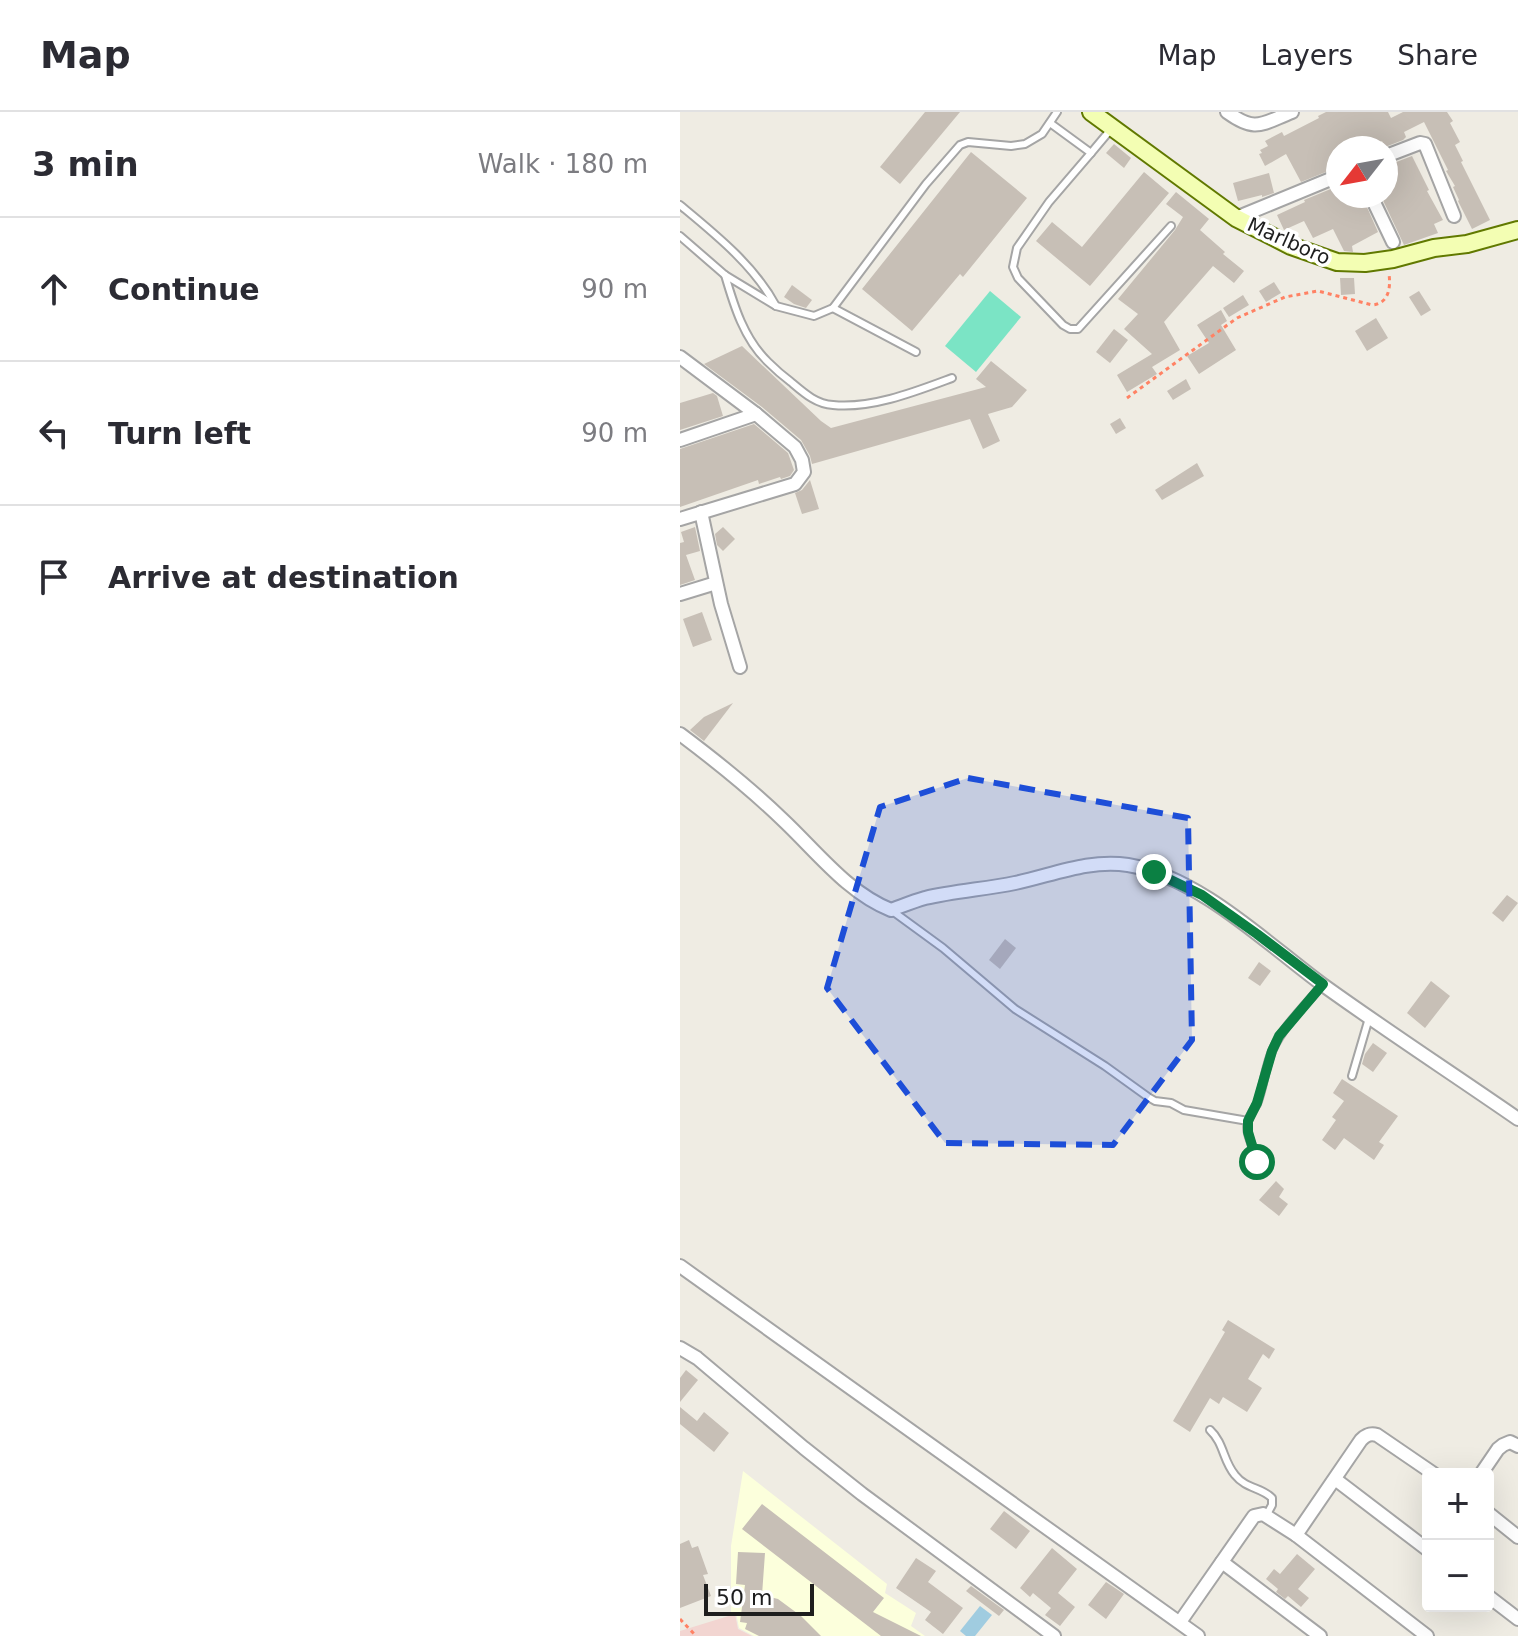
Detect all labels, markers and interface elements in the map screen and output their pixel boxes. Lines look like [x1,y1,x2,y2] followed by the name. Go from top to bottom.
[40,33,131,77] text: Map
[1157,39,1217,72] text: Map
[1261,39,1353,72] text: Layers
[1397,39,1478,72] text: Share
[1326,136,1398,208] north arrow
[32,144,139,184] text: 3 min
[478,149,648,179] text: Walk · 180 m
[1244,212,1334,270] street label: Marlboro
[32,267,76,311] icon: ahead
[108,272,260,307] text: Continue
[581,274,648,304] text: 90 m
[32,411,76,455] icon: left
[108,416,251,451] text: Turn left
[581,418,648,448] text: 90 m
[32,555,76,599] icon: arrive
[108,560,459,595] text: Arrive at destination
[1136,854,1172,890] route end
[1239,1144,1275,1180] route start
[1422,1468,1494,1612] map controls
[1422,1468,1494,1540] button: +
[1422,1540,1494,1612] button: −
[704,1580,814,1616] scale bar
[716,1585,772,1610] text: 50 m

